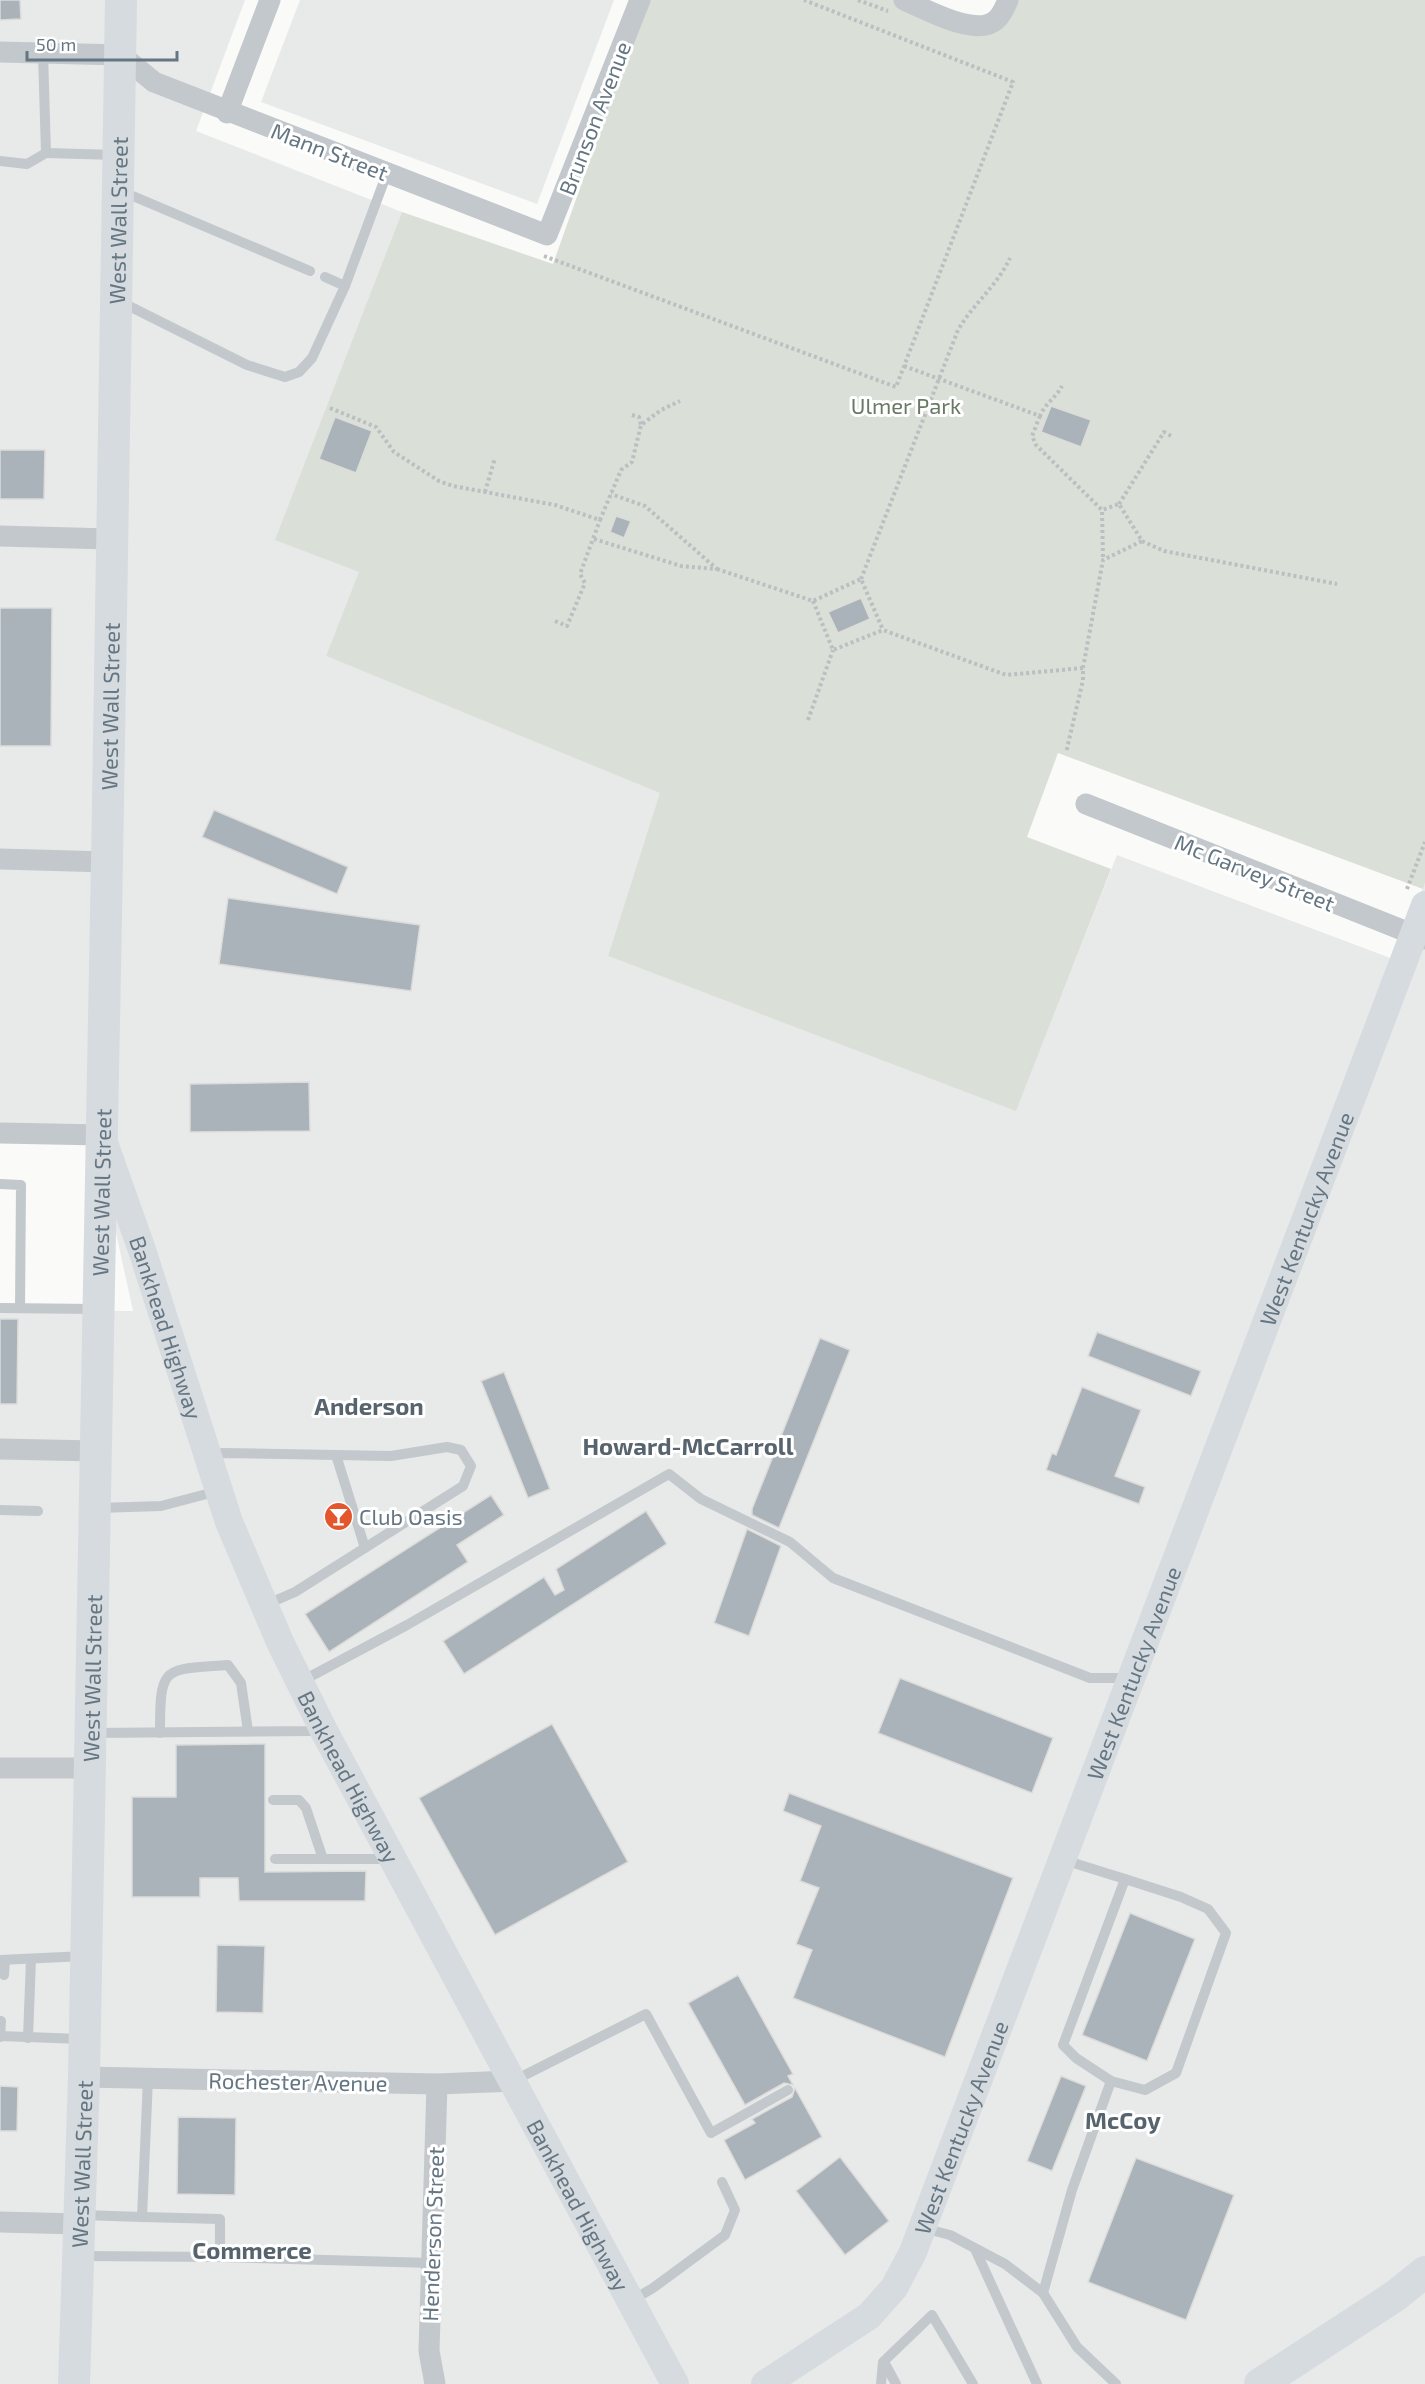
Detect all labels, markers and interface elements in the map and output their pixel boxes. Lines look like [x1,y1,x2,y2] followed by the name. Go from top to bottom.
[27,24,177,62] scale bar
[36,33,76,55] text: 50 m
[553,38,635,198] street label: Brunson Avenue
[268,117,392,185] street label: Mann Street
[103,136,132,305] street label: West Wall Street
[851,392,961,418] park label: Ulmer Park
[95,622,124,791] street label: West Wall Street
[1171,828,1339,916] street label: Mc Garvey Street
[86,1108,115,1276] street label: West Wall Street
[1253,1108,1358,1329] street label: West Kentucky Avenue
[125,1232,208,1423] street label: Bankhead Highway
[314,1391,424,1420] district label: Anderson
[582,1431,794,1460] district label: Howard-McCarroll
[322,1500,354,1532] bar icon: Club Oasis
[359,1503,463,1529] place label: Club Oasis
[1081,1563,1185,1783] street label: West Kentucky Avenue
[77,1594,106,1762] street label: West Wall Street
[293,1686,406,1867] street label: Bankhead Highway
[908,2017,1013,2238] street label: West Kentucky Avenue
[208,2066,388,2096] street label: Rochester Avenue
[65,2080,97,2248] street label: West Wall Street
[1085,2105,1161,2134] district label: McCoy
[522,2115,636,2295] street label: Bankhead Highway
[416,2146,448,2322] street label: Henderson Street
[192,2235,312,2264] district label: Commerce

